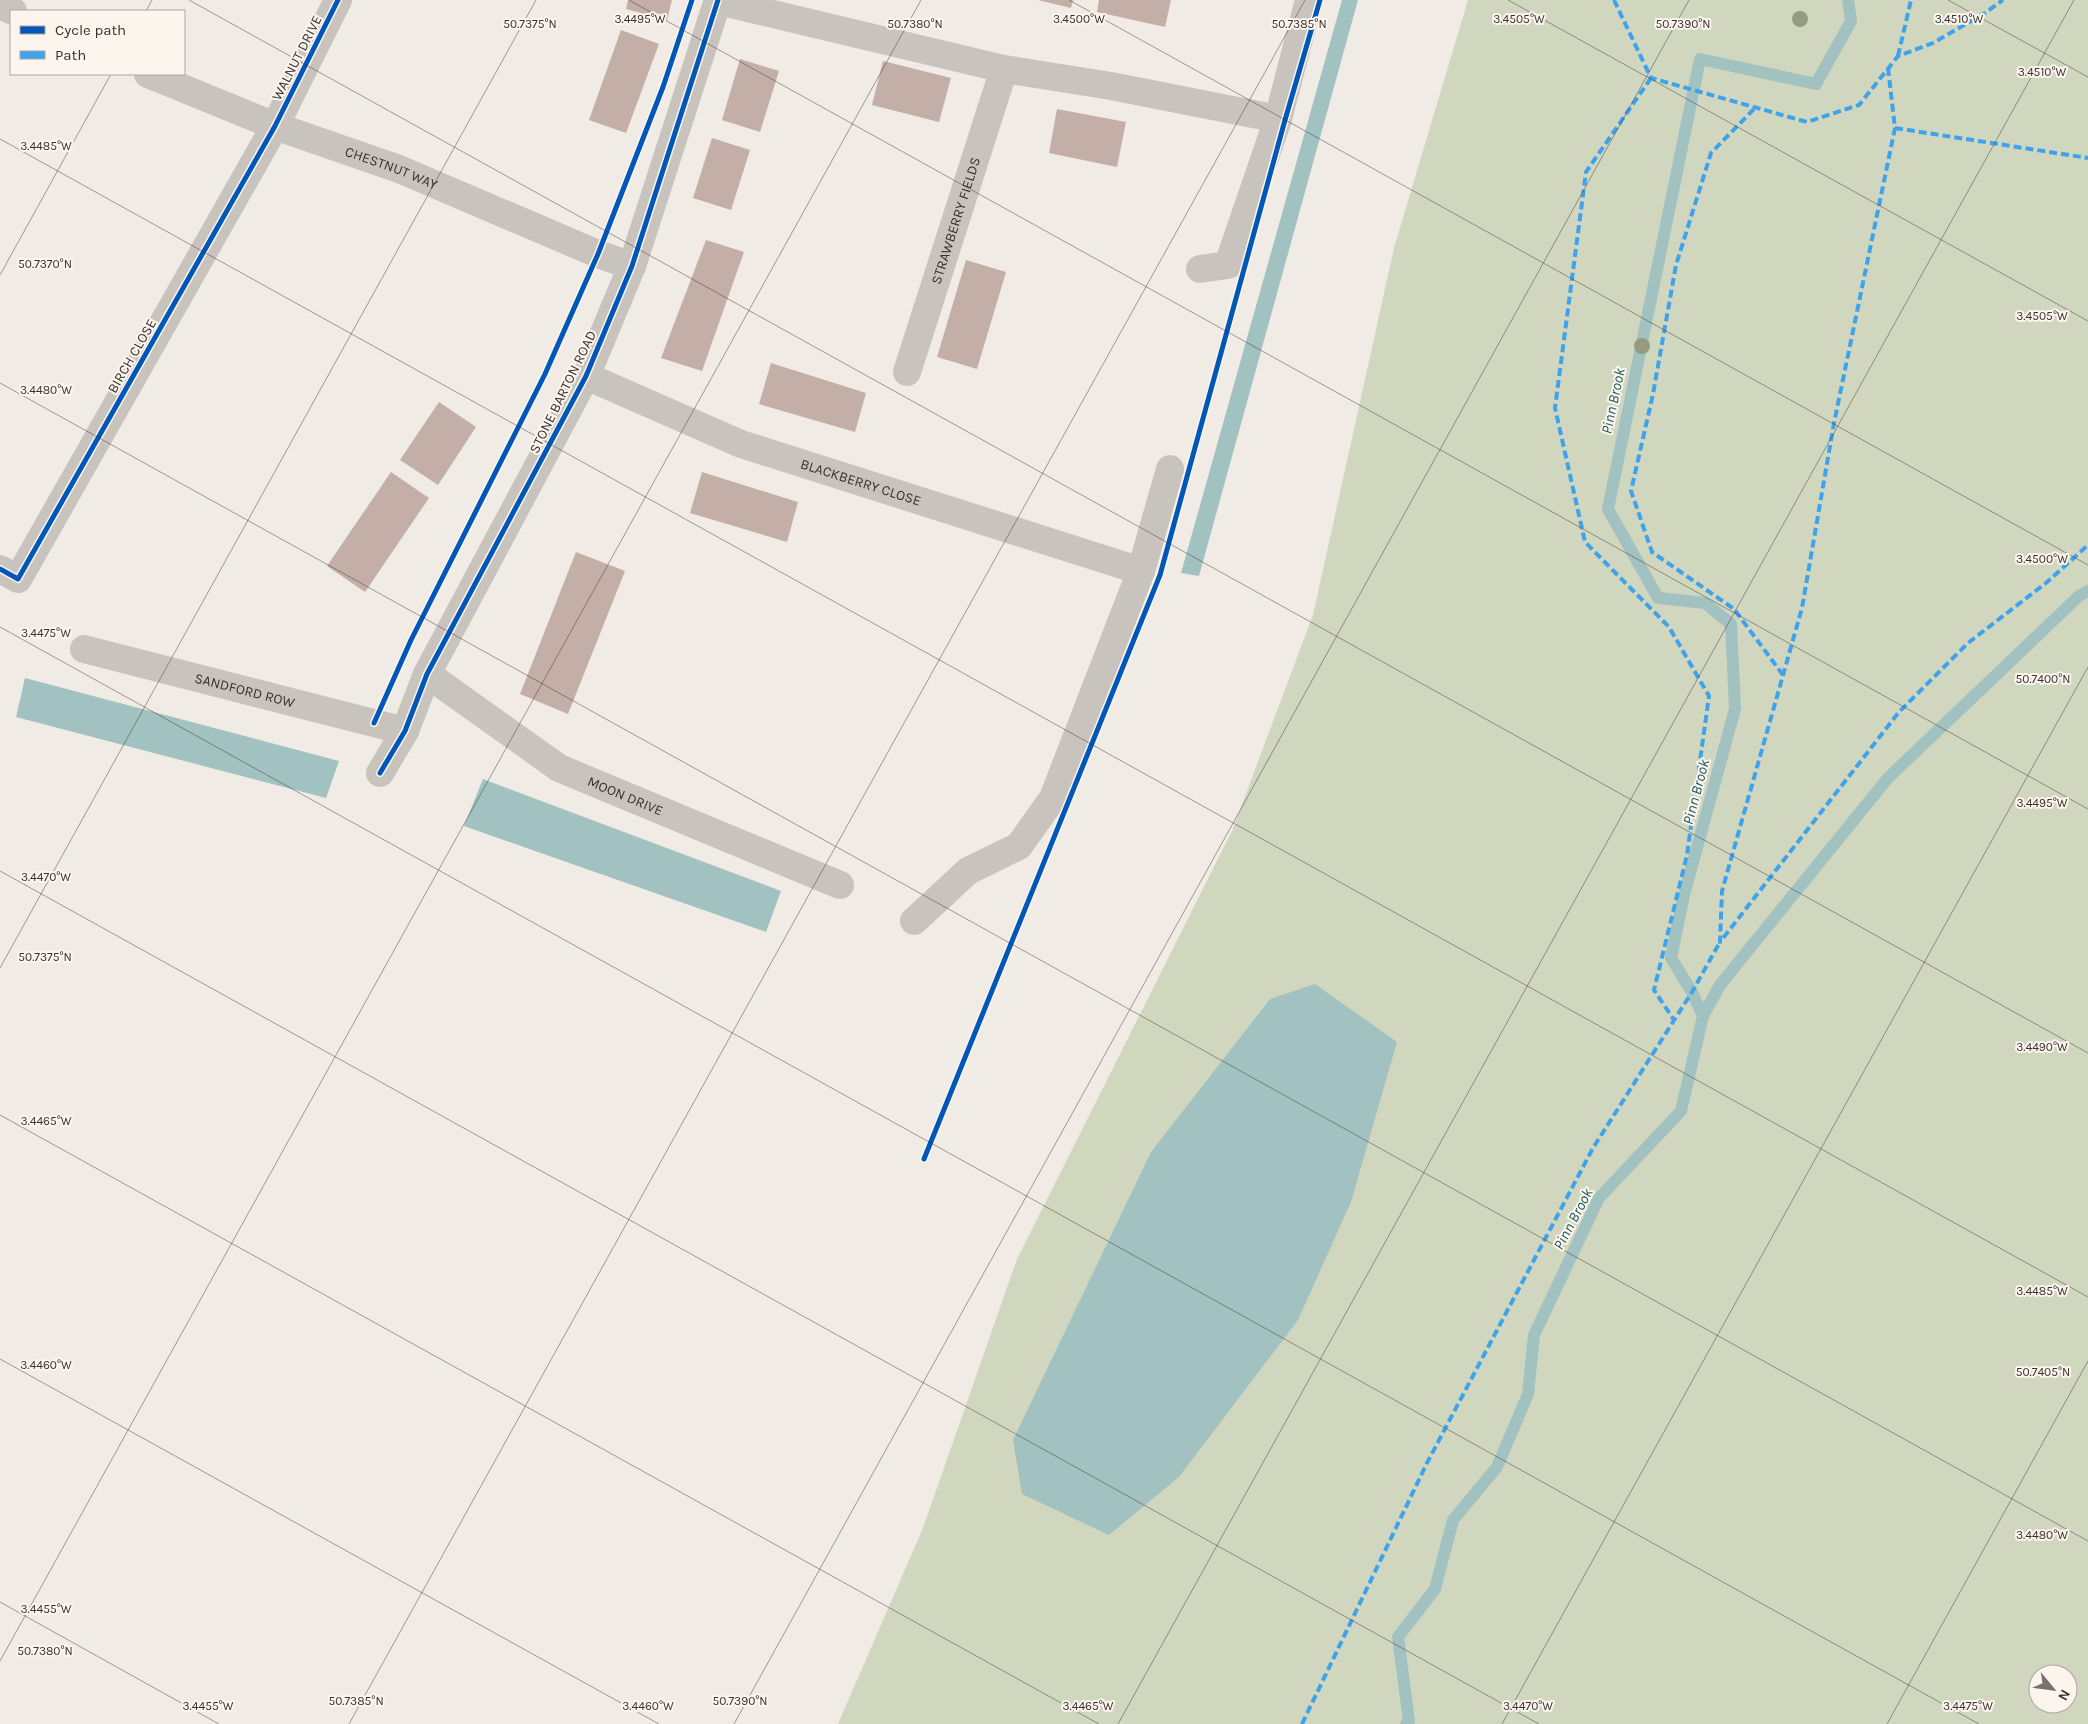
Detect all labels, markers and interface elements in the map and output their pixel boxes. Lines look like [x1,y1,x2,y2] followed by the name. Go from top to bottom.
[10,10,185,75] legend
[614,12,666,26] text: 3.4495°W
[1053,12,1105,26] text: 3.4500°W
[1493,12,1545,26] text: 3.4505°W
[1935,12,1984,26] text: 3.4510°W
[268,13,326,103] street label: WALNUT DRIVE
[503,17,557,31] text: 50.7375°N
[887,17,943,31] text: 50.7380°N
[1271,17,1327,31] text: 50.7385°N
[1655,17,1711,31] text: 50.7390°N
[55,21,126,39] text: Cycle path
[55,46,86,64] text: Path
[2018,65,2067,79] text: 3.4510°W
[20,139,72,153] text: 3.4485°W
[343,142,441,193] street label: CHESTNUT WAY
[927,155,984,286] street label: STRAWBERRY FIELDS
[18,257,72,271] text: 50.7370°N
[2016,309,2068,323] text: 3.4505°W
[104,316,160,396] street label: BIRCH CLOSE
[526,328,600,456] street label: STONE BARTON ROAD
[1597,366,1629,436] water label: Pinn Brook
[20,383,72,397] text: 3.4480°W
[798,455,923,509] street label: BLACKBERRY CLOSE
[2016,552,2068,566] text: 3.4500°W
[21,626,71,640] text: 3.4475°W
[193,669,297,711] street label: SANDFORD ROW
[2016,672,2070,686] text: 50.7400°N
[1679,757,1713,827] water label: Pinn Brook
[585,772,666,819] street label: MOON DRIVE
[2016,796,2068,810] text: 3.4495°W
[21,870,71,884] text: 3.4470°W
[18,950,72,964] text: 50.7375°N
[2016,1040,2068,1054] text: 3.4490°W
[20,1114,72,1128] text: 3.4465°W
[1549,1185,1597,1253] water label: Pinn Brook
[2016,1284,2068,1298] text: 3.4485°W
[20,1358,72,1372] text: 3.4460°W
[2016,1365,2070,1379] text: 50.7405°N
[2016,1528,2068,1542] text: 3.4480°W
[21,1602,72,1616] text: 3.4455°W
[17,1644,73,1658] text: 50.7380°N
[2028,1664,2078,1714] north arrow
[2054,1687,2074,1704] text: N
[328,1694,384,1708] text: 50.7385°N
[712,1694,768,1708] text: 50.7390°N
[183,1699,234,1713] text: 3.4455°W
[622,1699,674,1713] text: 3.4460°W
[1062,1699,1114,1713] text: 3.4465°W
[1503,1699,1553,1713] text: 3.4470°W
[1943,1699,1993,1713] text: 3.4475°W

